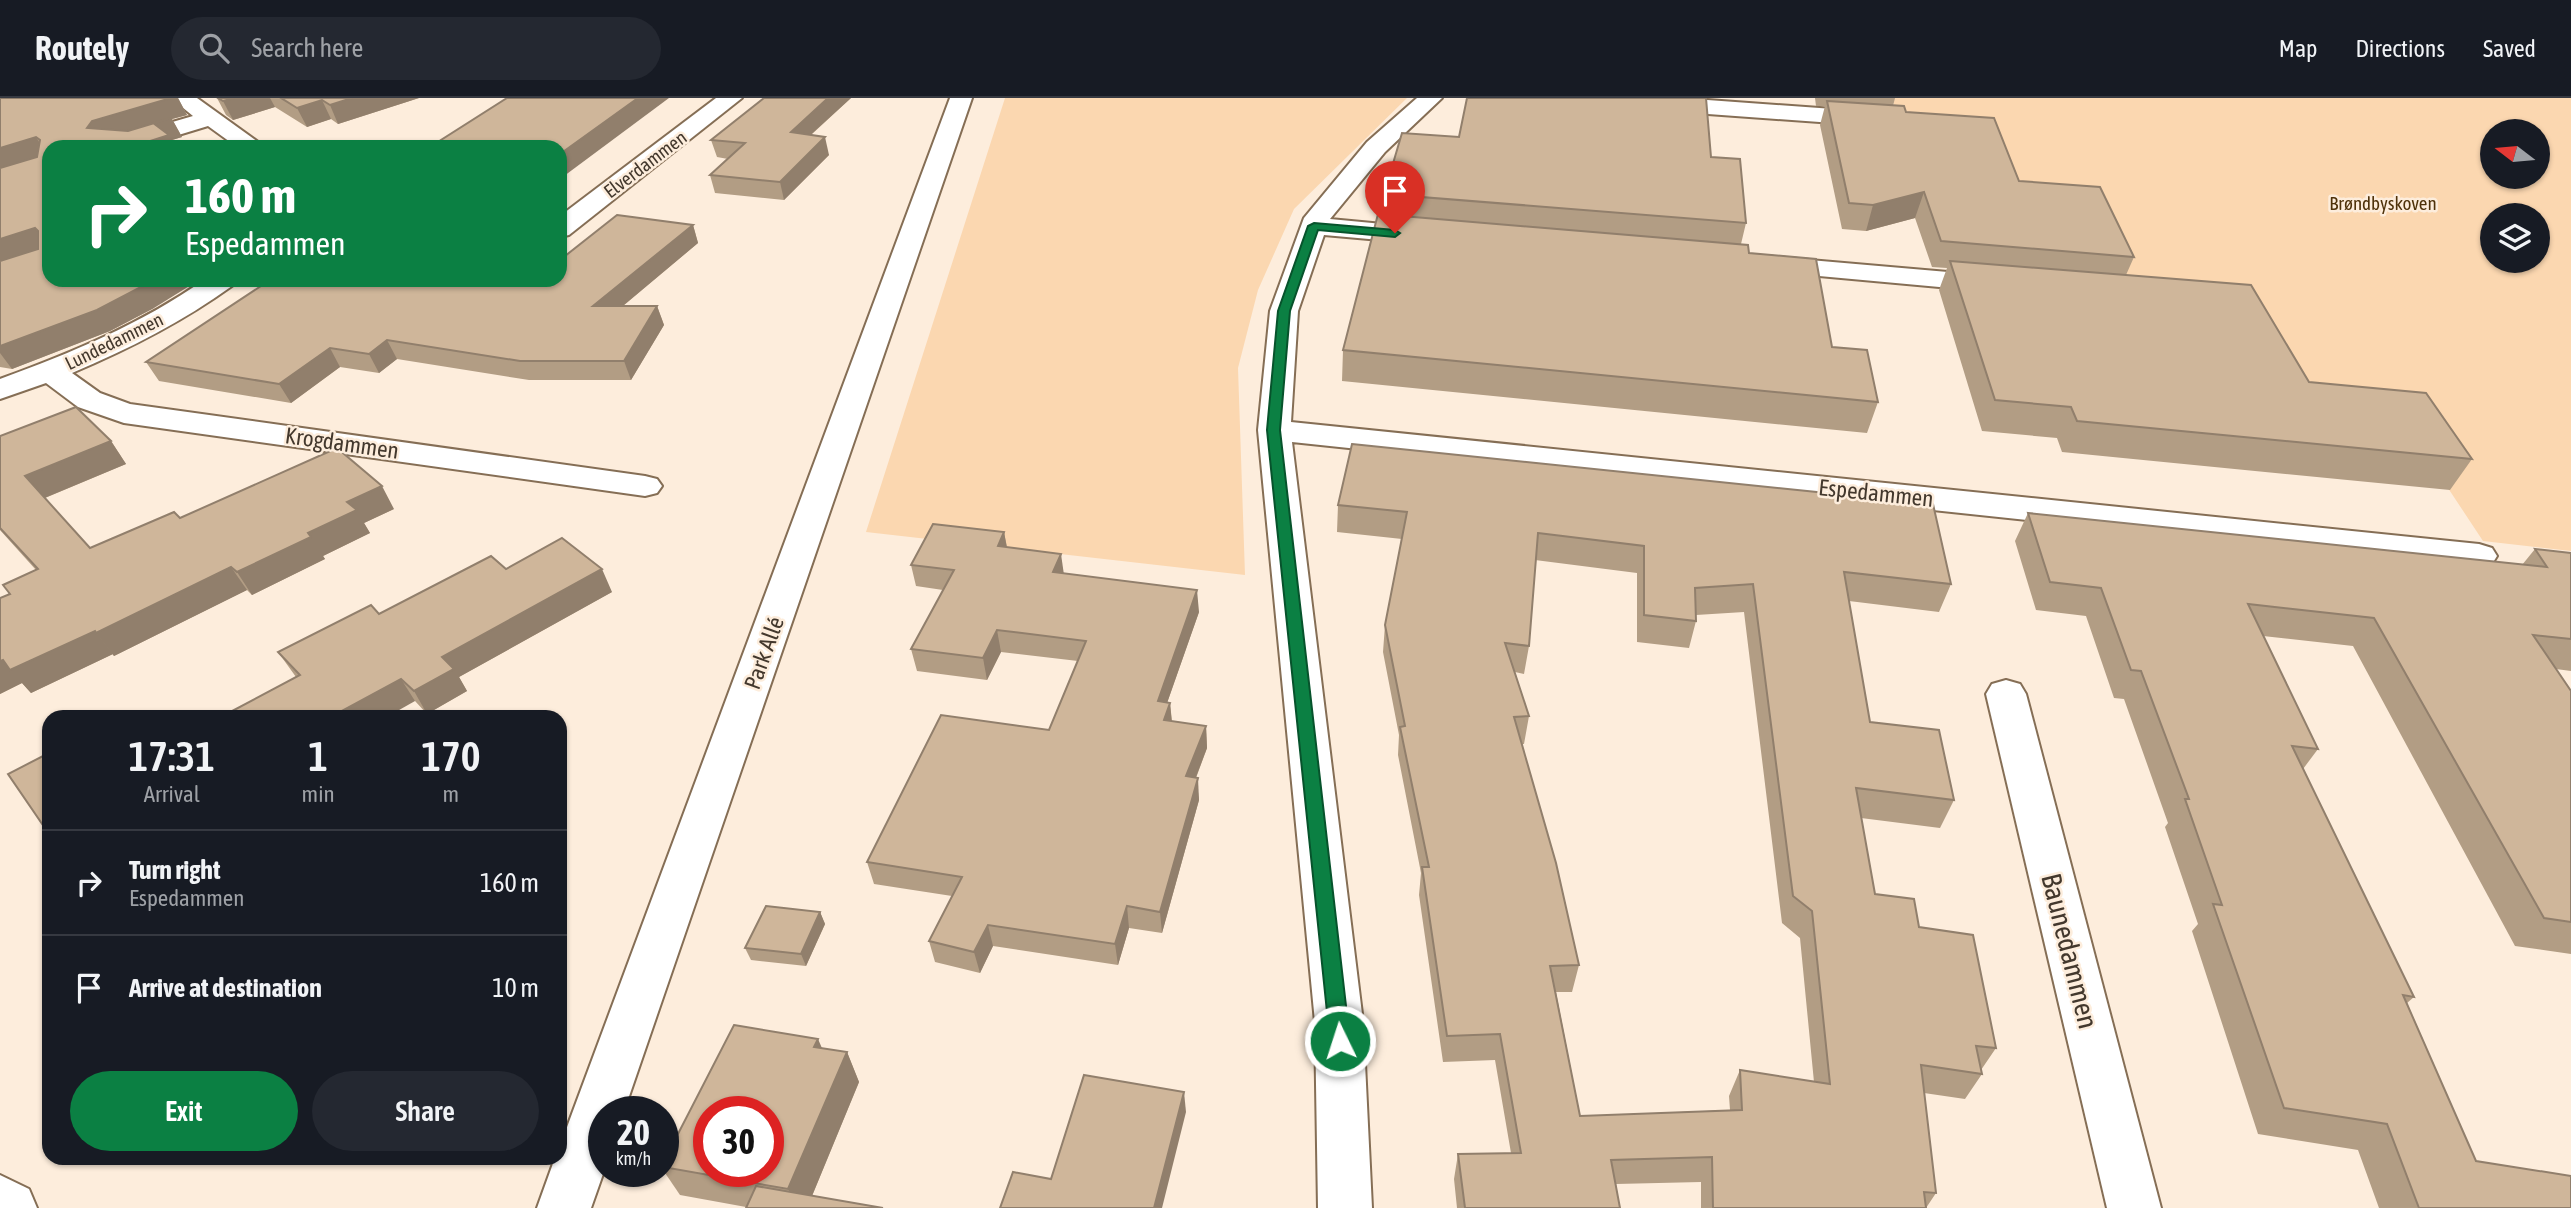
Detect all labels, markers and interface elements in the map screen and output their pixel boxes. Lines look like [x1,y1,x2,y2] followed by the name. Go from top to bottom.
[171,17,661,80] search box
[35,29,129,67] text: Routely
[195,29,233,67] icon: search
[251,33,363,63] text: Search here
[2279,35,2317,62] text: Map
[2355,35,2445,62] text: Directions
[2483,35,2536,62] text: Saved
[2480,119,2550,189] north arrow
[2480,119,2550,273] map controls
[599,126,691,202] street label: Elverdammen
[1365,161,1425,233] pin
[185,167,296,223] text: 160 m
[70,168,161,259] icon: right
[1376,172,1414,210] icon: arrive
[2329,192,2437,214] park label: Brøndbyskoven
[2480,203,2550,273] button: layers
[185,225,346,262] text: Espedammen
[61,308,167,374] street label: Lundedammen
[283,422,401,464] street label: Krogdammen
[1817,474,1935,512] street label: Espedammen
[739,613,789,693] street label: Park Allé
[129,732,215,780] text: 17:31
[308,732,328,780] text: 1
[421,732,480,780] text: 170
[144,781,200,807] text: Arrival
[302,781,335,807] text: min
[443,781,459,807] text: m
[129,855,220,885] text: Turn right
[70,864,108,902] icon: right
[480,868,539,898] text: 160 m
[2035,870,2105,1032] street label: Baunedammen
[129,885,244,911] text: Espedammen
[70,969,108,1007] icon: arrive
[129,973,322,1003] text: Arrive at destination
[492,973,539,1003] text: 10 m
[1303,1004,1377,1078] position arrow
[70,1071,298,1151] button: Exit
[312,1071,539,1151] button: Share
[693,1096,784,1187] speed limit sign: 30
[617,1112,650,1152] text: 20
[616,1148,651,1169] text: km/h

